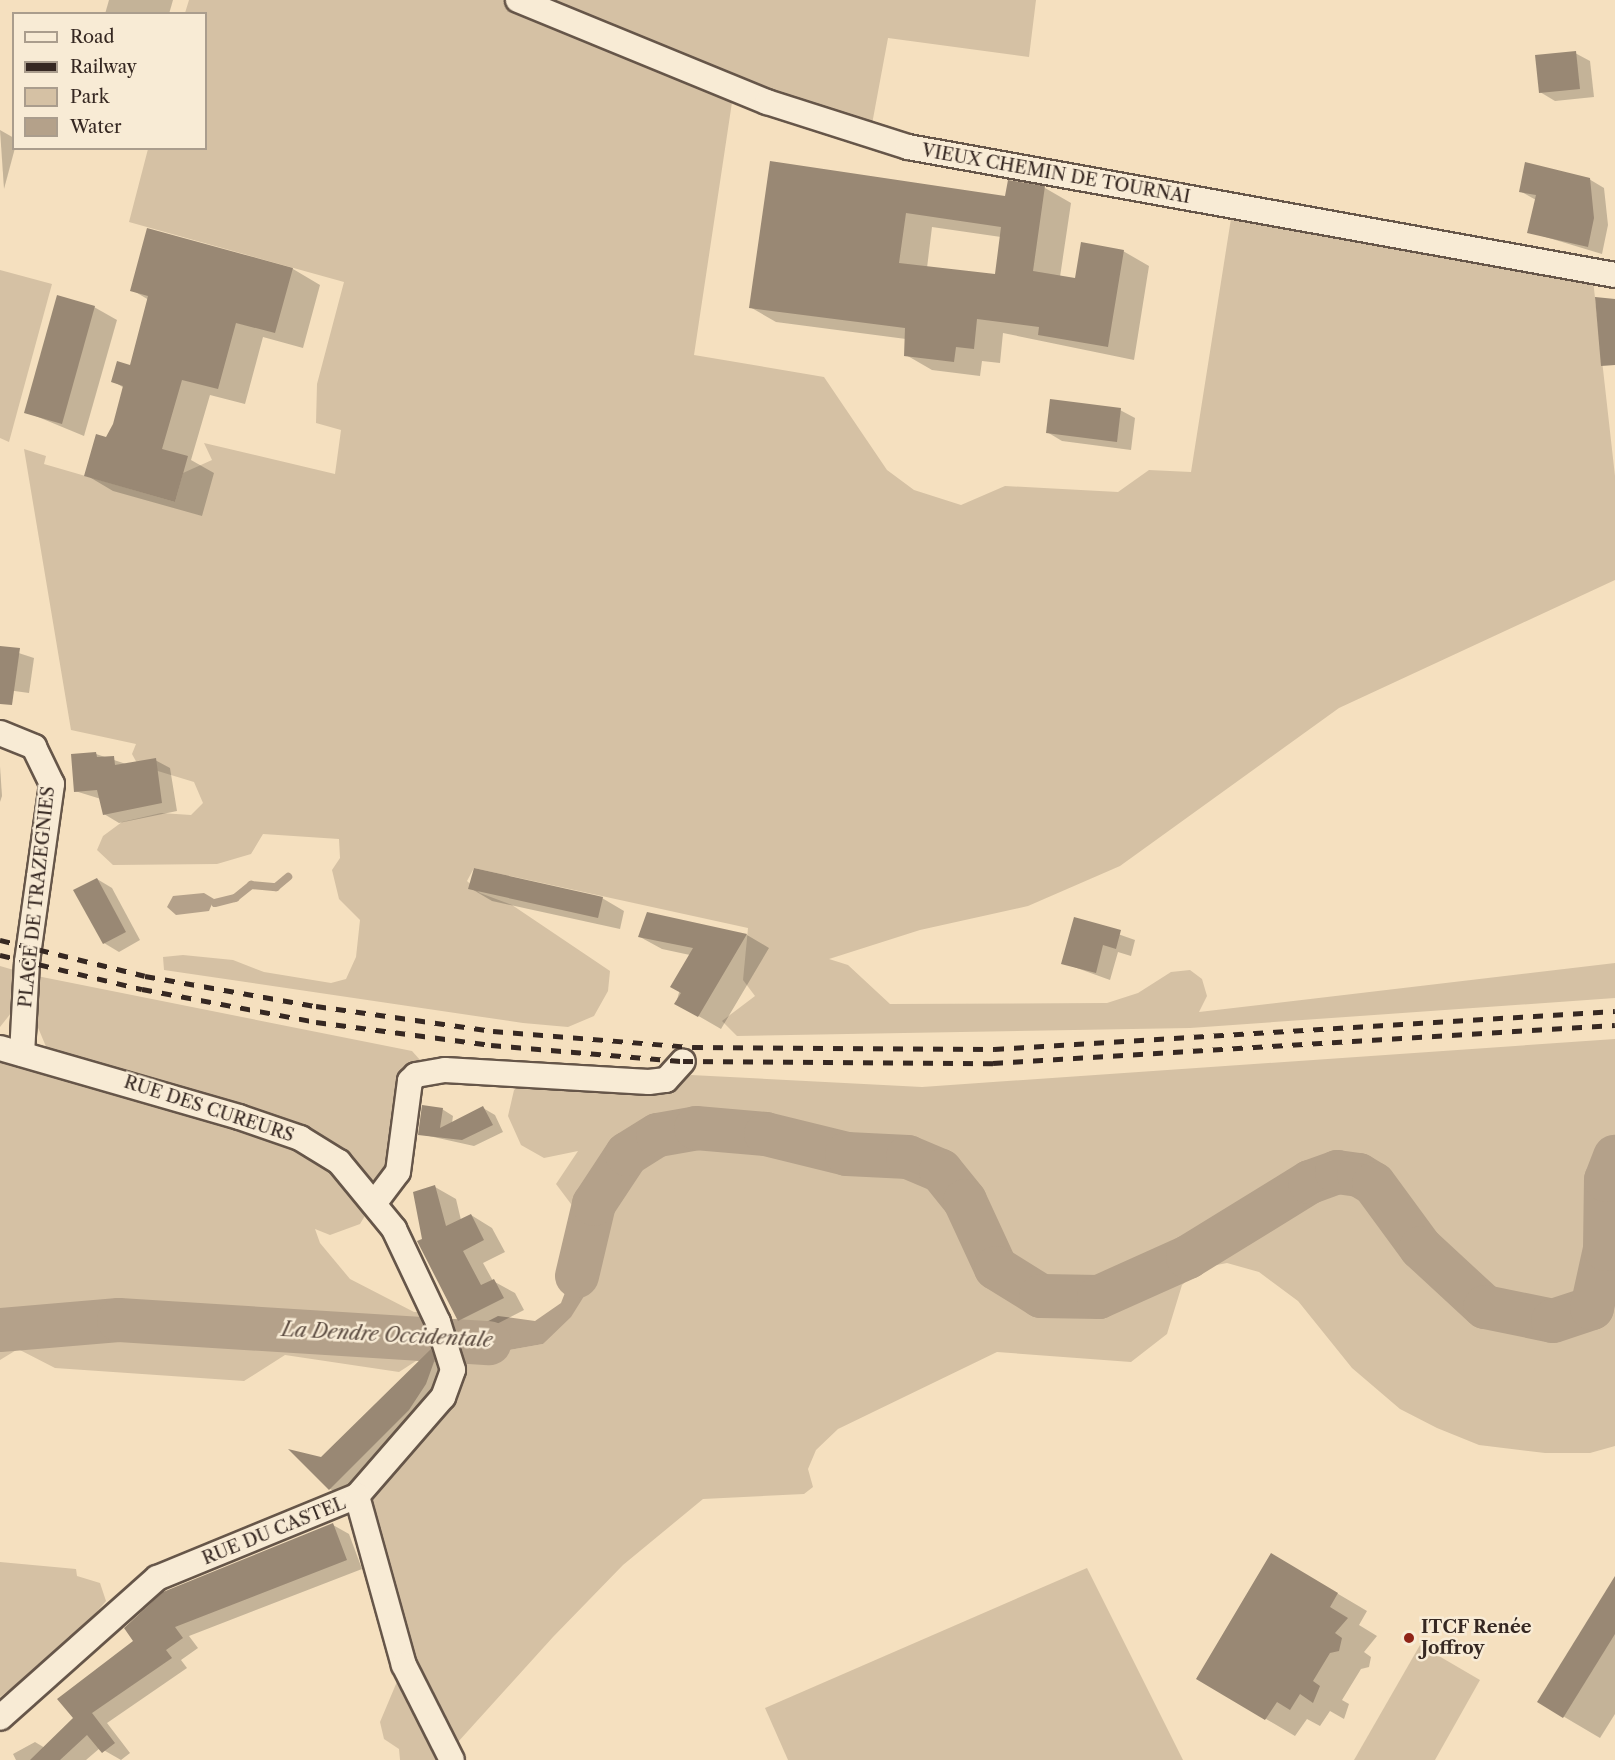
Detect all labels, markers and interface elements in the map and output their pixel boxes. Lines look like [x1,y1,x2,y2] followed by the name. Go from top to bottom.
[12,12,207,150] legend
[70,26,115,48] text: Road
[70,56,137,78] text: Railway
[70,86,109,108] text: Park
[70,116,122,138] text: Water
[920,140,1192,208] street label: VIEUX CHEMIN DE TOURNAI
[15,785,59,1009] street label: PLACE DE TRAZEGNIES
[121,1071,297,1147] street label: RUE DES CUREURS
[281,1317,493,1353] water label: La Dendre Occidentale
[199,1492,349,1570] street label: RUE DU CASTEL
[1421,1617,1532,1660] place label: ITCF Renée Joffroy
[1402,1631,1416,1645] marker: ITCF Renée Joffroy

